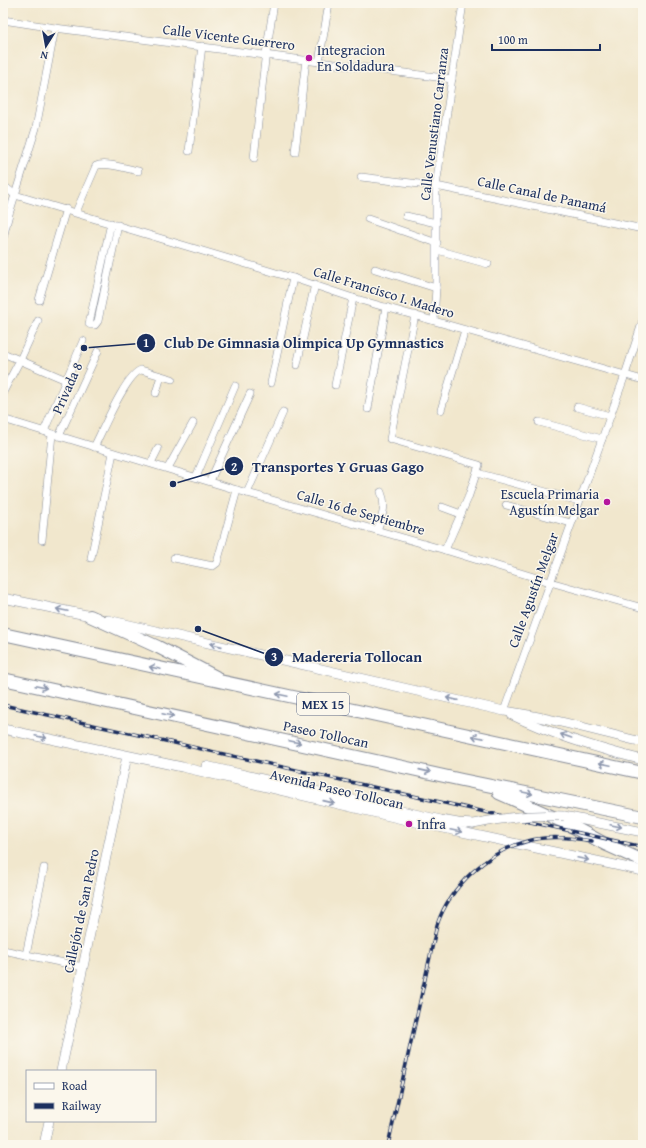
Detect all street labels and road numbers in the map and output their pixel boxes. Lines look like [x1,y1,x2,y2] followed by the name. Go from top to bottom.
[162,19,296,55] street label: Calle Vicente Guerrero
[415,46,453,202] street label: Calle Venustiano Carranza
[476,171,609,218] street label: Calle Canal de Panamá
[311,261,457,323] street label: Calle Francisco I. Madero
[47,359,87,417] street label: Privada 8
[294,484,428,540] street label: Calle 16 de Septiembre
[503,529,563,650] street label: Calle Agustín Melgar
[297,693,349,715] road number: MEX 15
[282,715,371,753] street label: Paseo Tollocan
[268,764,406,814] street label: Avenida Paseo Tollocan
[58,847,104,975] street label: Callejón de San Pedro

